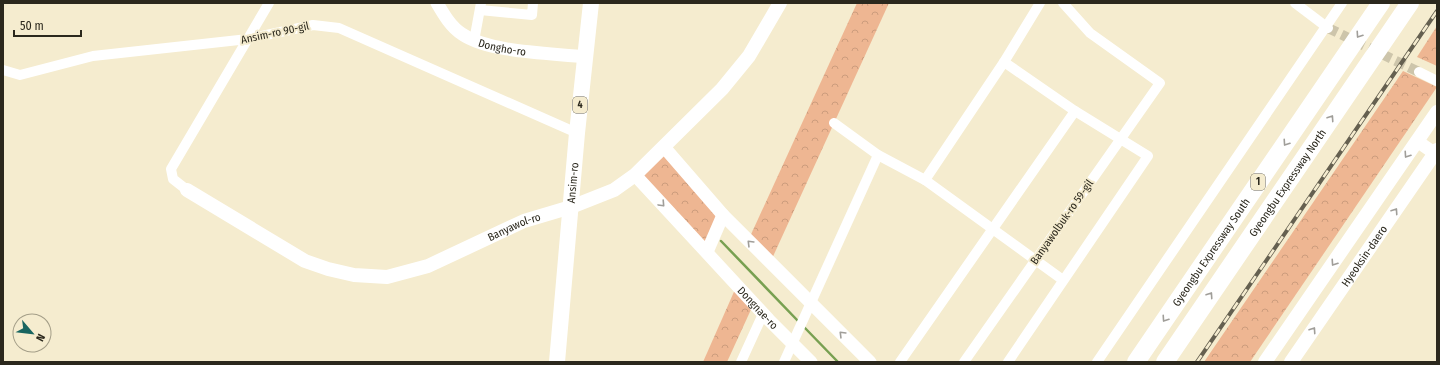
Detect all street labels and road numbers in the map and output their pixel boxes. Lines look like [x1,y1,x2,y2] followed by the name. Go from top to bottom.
[240,19,310,47] street label: Ansim-ro 90-gil
[477,36,527,58] street label: Dongho-ro
[573,97,587,113] road number: 4
[1246,127,1329,239] street label: Gyeongbu Expressway North
[564,162,581,204] street label: Ansim-ro
[1251,174,1265,190] road number: 1
[1028,177,1096,267] street label: Banyawolbuk-ro 59-gil
[1170,196,1252,309] street label: Gyeongbu Expressway South
[485,210,542,244] street label: Banyawol-ro
[1339,223,1390,289] street label: Hyeoksin-daero
[735,284,781,332] street label: Dongnae-ro

